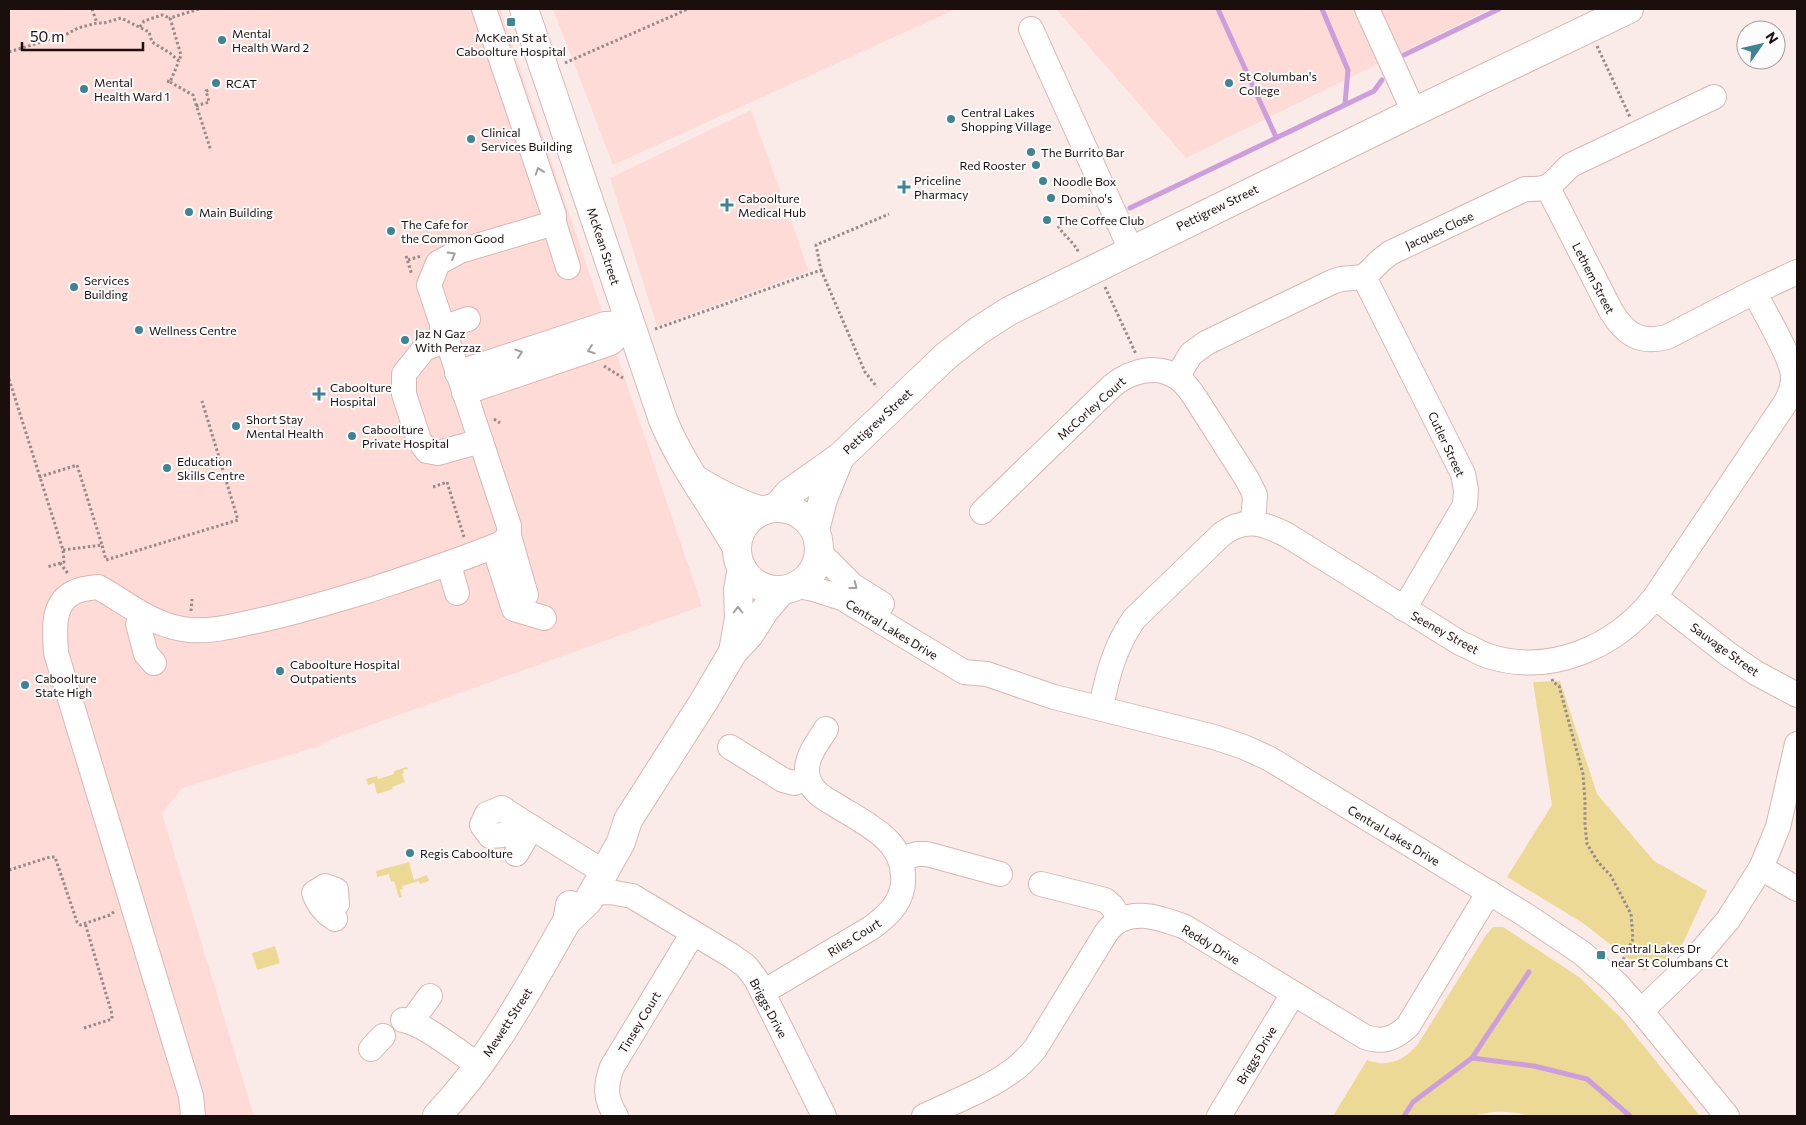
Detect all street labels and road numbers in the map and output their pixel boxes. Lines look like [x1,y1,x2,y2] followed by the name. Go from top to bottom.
[1174,181,1260,233] street label: Pettigrew Street
[585,205,623,287] street label: McKean Street
[1403,208,1476,253] street label: Jacques Close
[1570,240,1618,316] street label: Lethem Street
[1054,374,1128,442] street label: McCorley Court
[839,385,915,457] street label: Pettigrew Street
[1426,409,1468,479] street label: Cutler Street
[843,596,941,662] street label: Central Lakes Drive
[1409,608,1481,656] street label: Seeney Street
[1688,619,1762,679] street label: Sauvage Street
[1345,802,1443,868] street label: Central Lakes Drive
[825,915,883,959] street label: Riles Court
[1179,921,1243,967] street label: Reddy Drive
[747,976,791,1040] street label: Briggs Drive
[480,985,535,1059] street label: Mewett Street
[615,988,663,1055] street label: Tinsey Court
[1233,1023,1279,1087] street label: Briggs Drive

